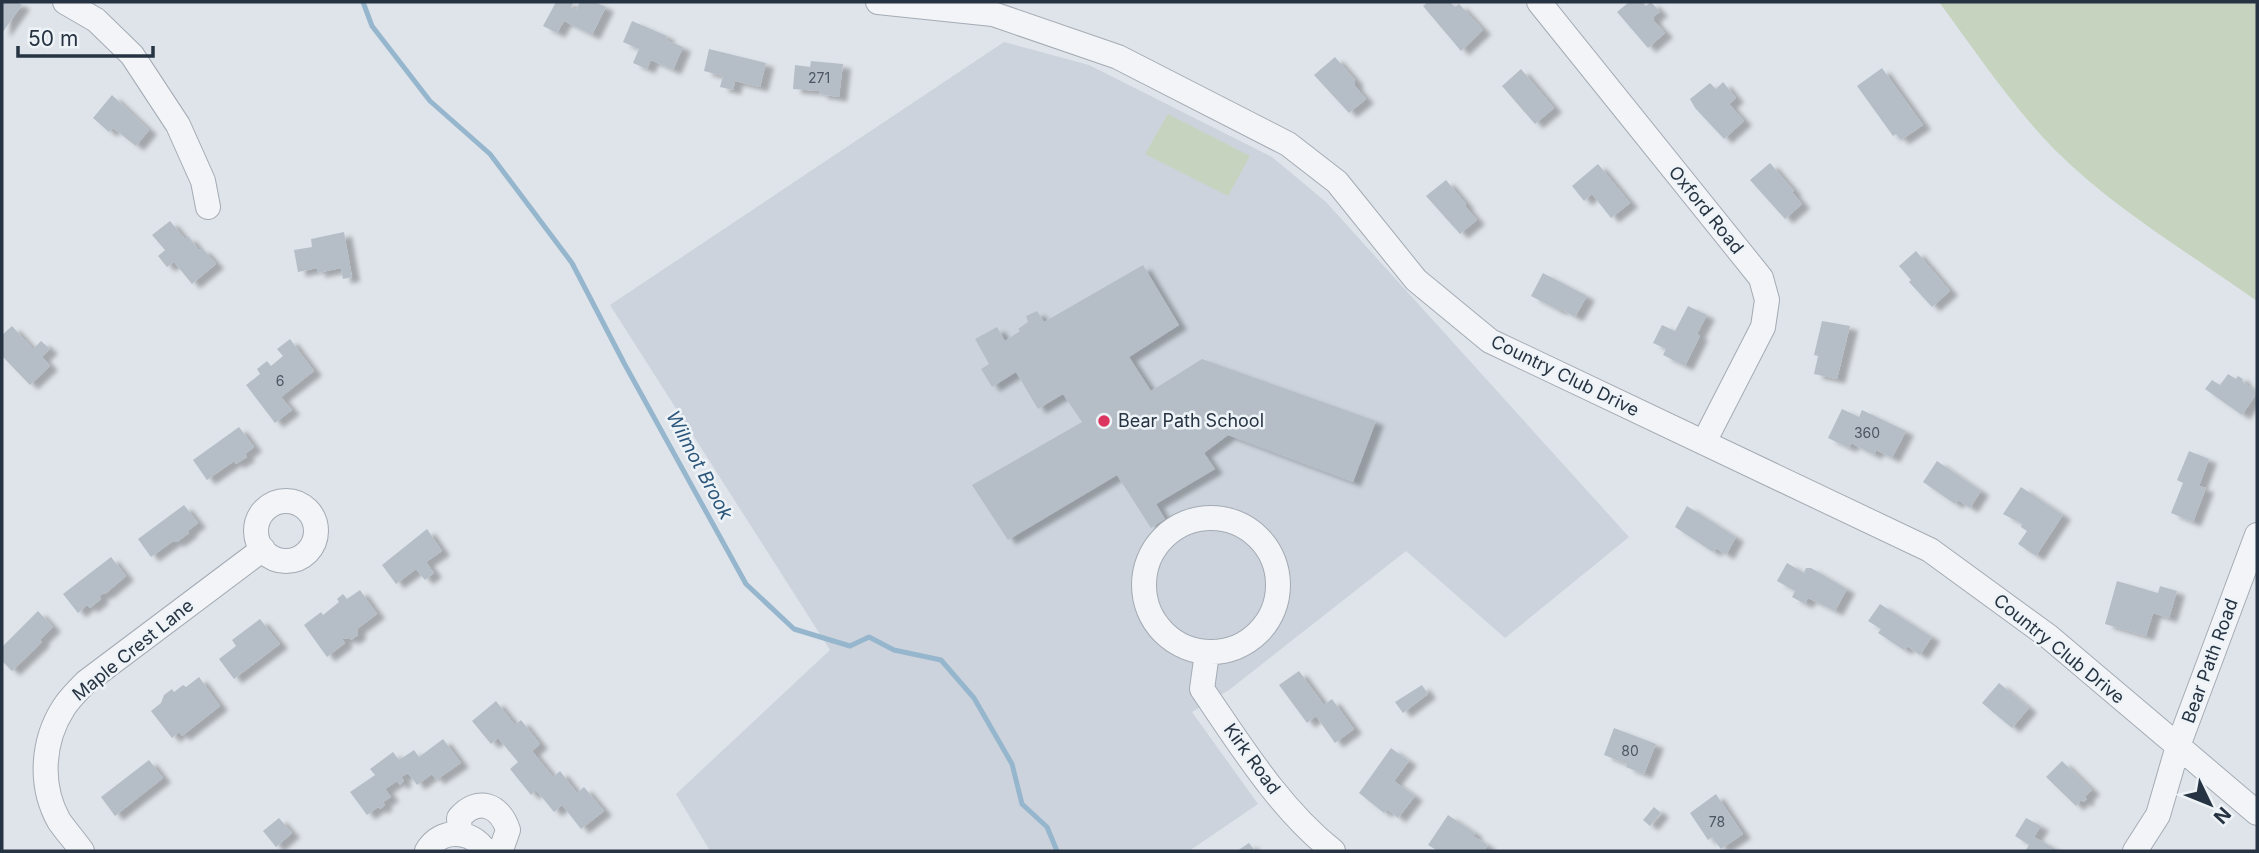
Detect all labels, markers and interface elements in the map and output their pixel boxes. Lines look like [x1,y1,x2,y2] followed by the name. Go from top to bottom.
[18,14,152,58] scale bar
[28,26,78,51] text: 50 m
[808,69,830,86] house number: 271
[1665,162,1748,258] street label: Oxford Road
[1488,331,1643,421] street label: Country Club Drive
[276,372,284,389] house number: 6
[661,407,738,524] water label: Wilmot Brook
[1118,410,1264,431] place label: Bear Path School
[1096,413,1112,429] marker: Bear Path School
[1854,424,1880,441] house number: 360
[1990,589,2129,708] street label: Country Club Drive
[68,594,197,705] street label: Maple Crest Lane
[2177,596,2242,726] street label: Bear Path Road
[1220,719,1285,798] street label: Kirk Road
[1621,742,1639,759] house number: 80
[2175,769,2245,839] north arrow
[2209,802,2235,828] text: N
[1709,813,1725,830] house number: 78

